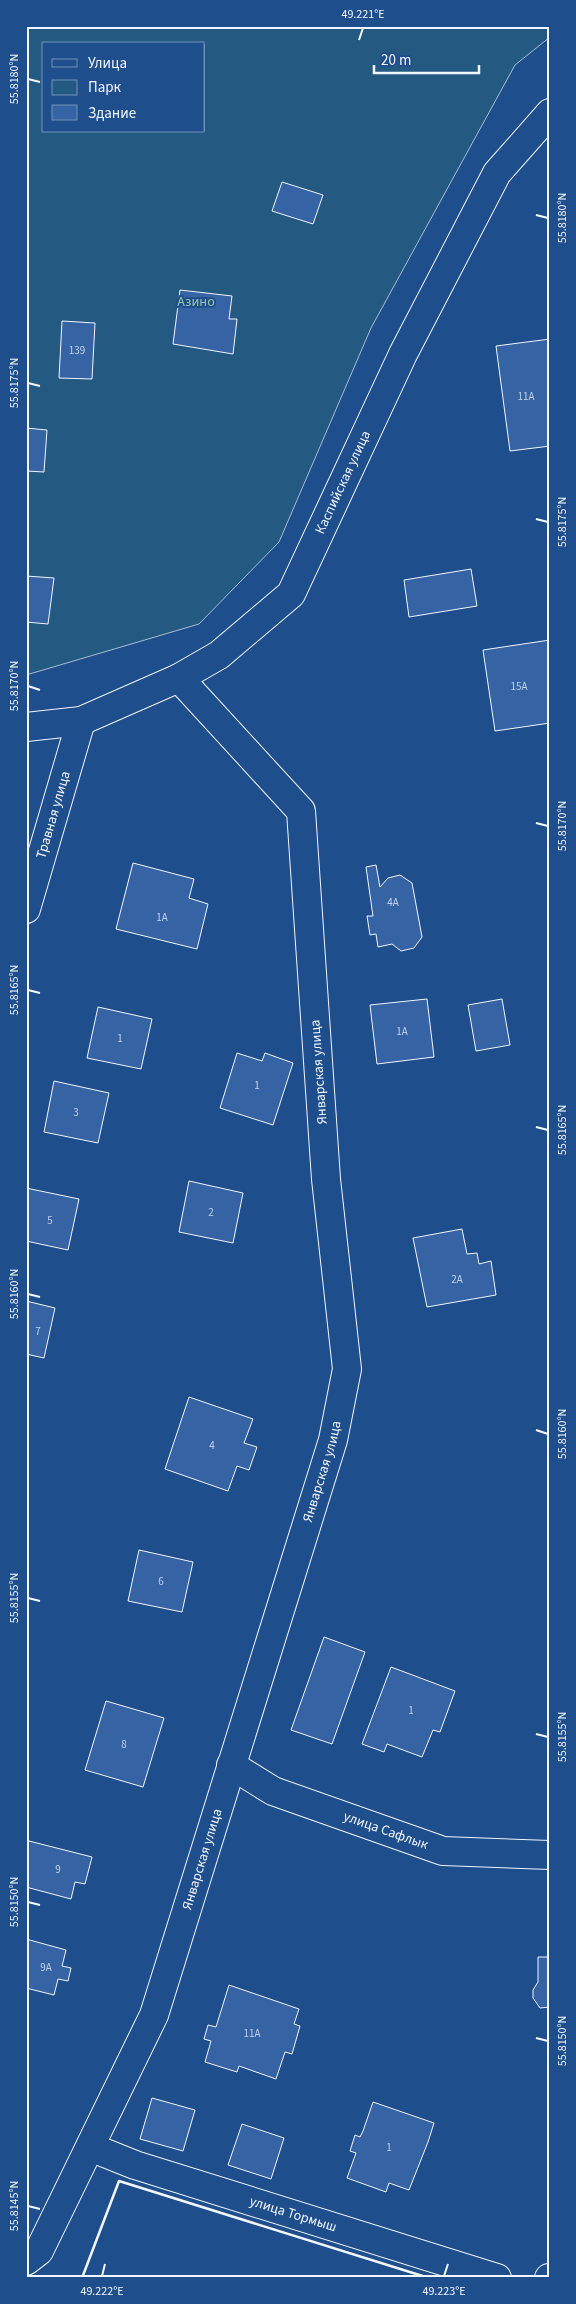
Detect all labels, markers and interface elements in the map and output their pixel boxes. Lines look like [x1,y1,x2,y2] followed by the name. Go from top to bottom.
[341,6,385,23] text: 49.221°E
[42,42,205,132] legend
[374,42,478,74] scale bar
[381,50,411,71] text: 20 m
[88,53,127,74] text: Улица
[6,54,23,104] text: 55.8180°N
[88,77,122,98] text: Парк
[88,103,136,124] text: Здание
[554,193,571,243] text: 55.8180°N
[177,292,215,312] park label: Азино
[69,343,85,358] house number: 139
[6,358,23,408] text: 55.8175°N
[518,389,534,404] house number: 11А
[310,427,376,537] street label: Каспийская улица
[554,497,571,547] text: 55.8175°N
[6,661,23,711] text: 55.8170°N
[511,679,527,694] house number: 15А
[31,769,76,861] street label: Травная улица
[554,801,571,851] text: 55.8170°N
[387,895,399,910] house number: 4А
[156,910,168,925] house number: 1А
[6,965,23,1015] text: 55.8165°N
[305,1019,333,1125] street label: Январская улица
[396,1024,408,1039] house number: 1А
[117,1031,123,1046] house number: 1
[254,1078,260,1093] house number: 1
[73,1105,79,1120] house number: 3
[554,1105,571,1155] text: 55.8165°N
[208,1205,214,1220] house number: 2
[47,1213,53,1228] house number: 5
[6,1269,23,1319] text: 55.8160°N
[451,1272,463,1287] house number: 2А
[35,1324,41,1339] house number: 7
[554,1409,571,1459] text: 55.8160°N
[298,1419,347,1525] street label: Январская улица
[209,1438,215,1453] house number: 4
[6,1573,23,1623] text: 55.8155°N
[158,1574,164,1589] house number: 6
[408,1703,414,1718] house number: 1
[554,1712,571,1762] text: 55.8155°N
[121,1737,127,1752] house number: 8
[177,1806,228,1912] street label: Январская улица
[341,1807,431,1855] street label: улица Сафлык
[55,1862,61,1877] house number: 9
[6,1877,23,1927] text: 55.8150°N
[40,1960,52,1975] house number: 9А
[554,2016,571,2066] text: 55.8150°N
[244,2026,260,2041] house number: 11А
[386,2140,392,2155] house number: 1
[6,2181,23,2231] text: 55.8145°N
[247,2191,339,2237] street label: улица Тормыш
[80,2283,124,2300] text: 49.222°E
[422,2283,466,2300] text: 49.223°E

